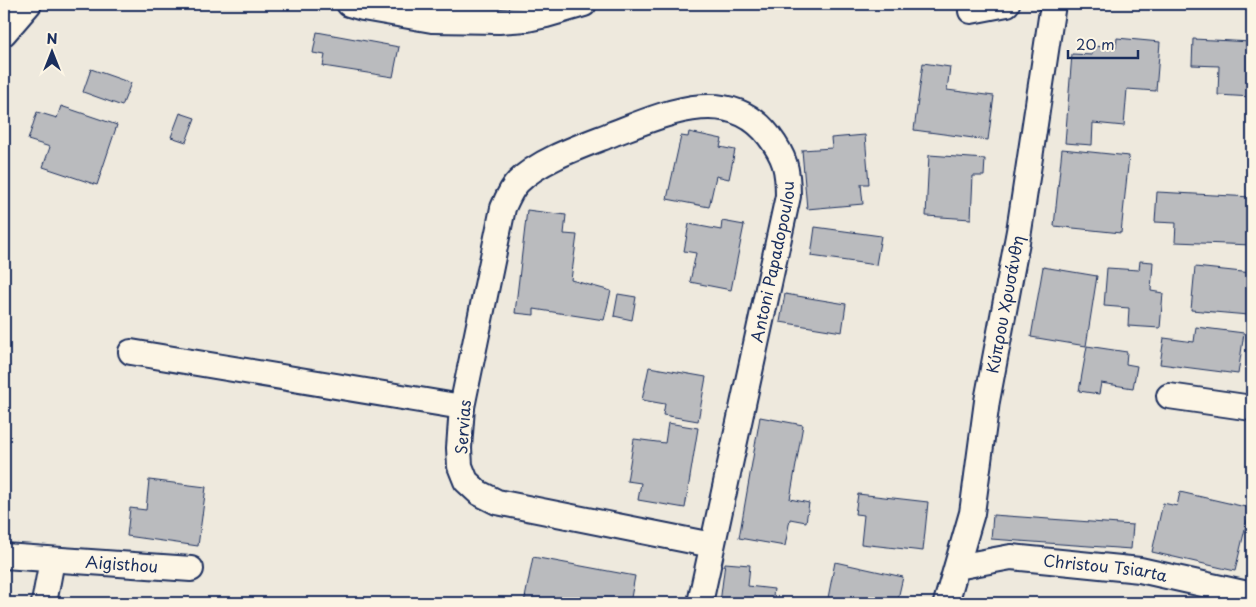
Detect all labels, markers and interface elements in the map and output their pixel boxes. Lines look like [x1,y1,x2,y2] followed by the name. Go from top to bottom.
[28,28,78,78] north arrow
[46,28,58,49] text: N
[1068,28,1138,60] scale bar
[1076,32,1115,55] text: 20 m
[744,181,799,345] street label: Antoni Papadopoulou
[979,233,1029,375] street label: Κύπρου Χρυσάνθη
[448,399,476,455] street label: Servias
[1042,547,1171,587] street label: Christou Tsiarta
[85,549,159,578] street label: Aigisthou

